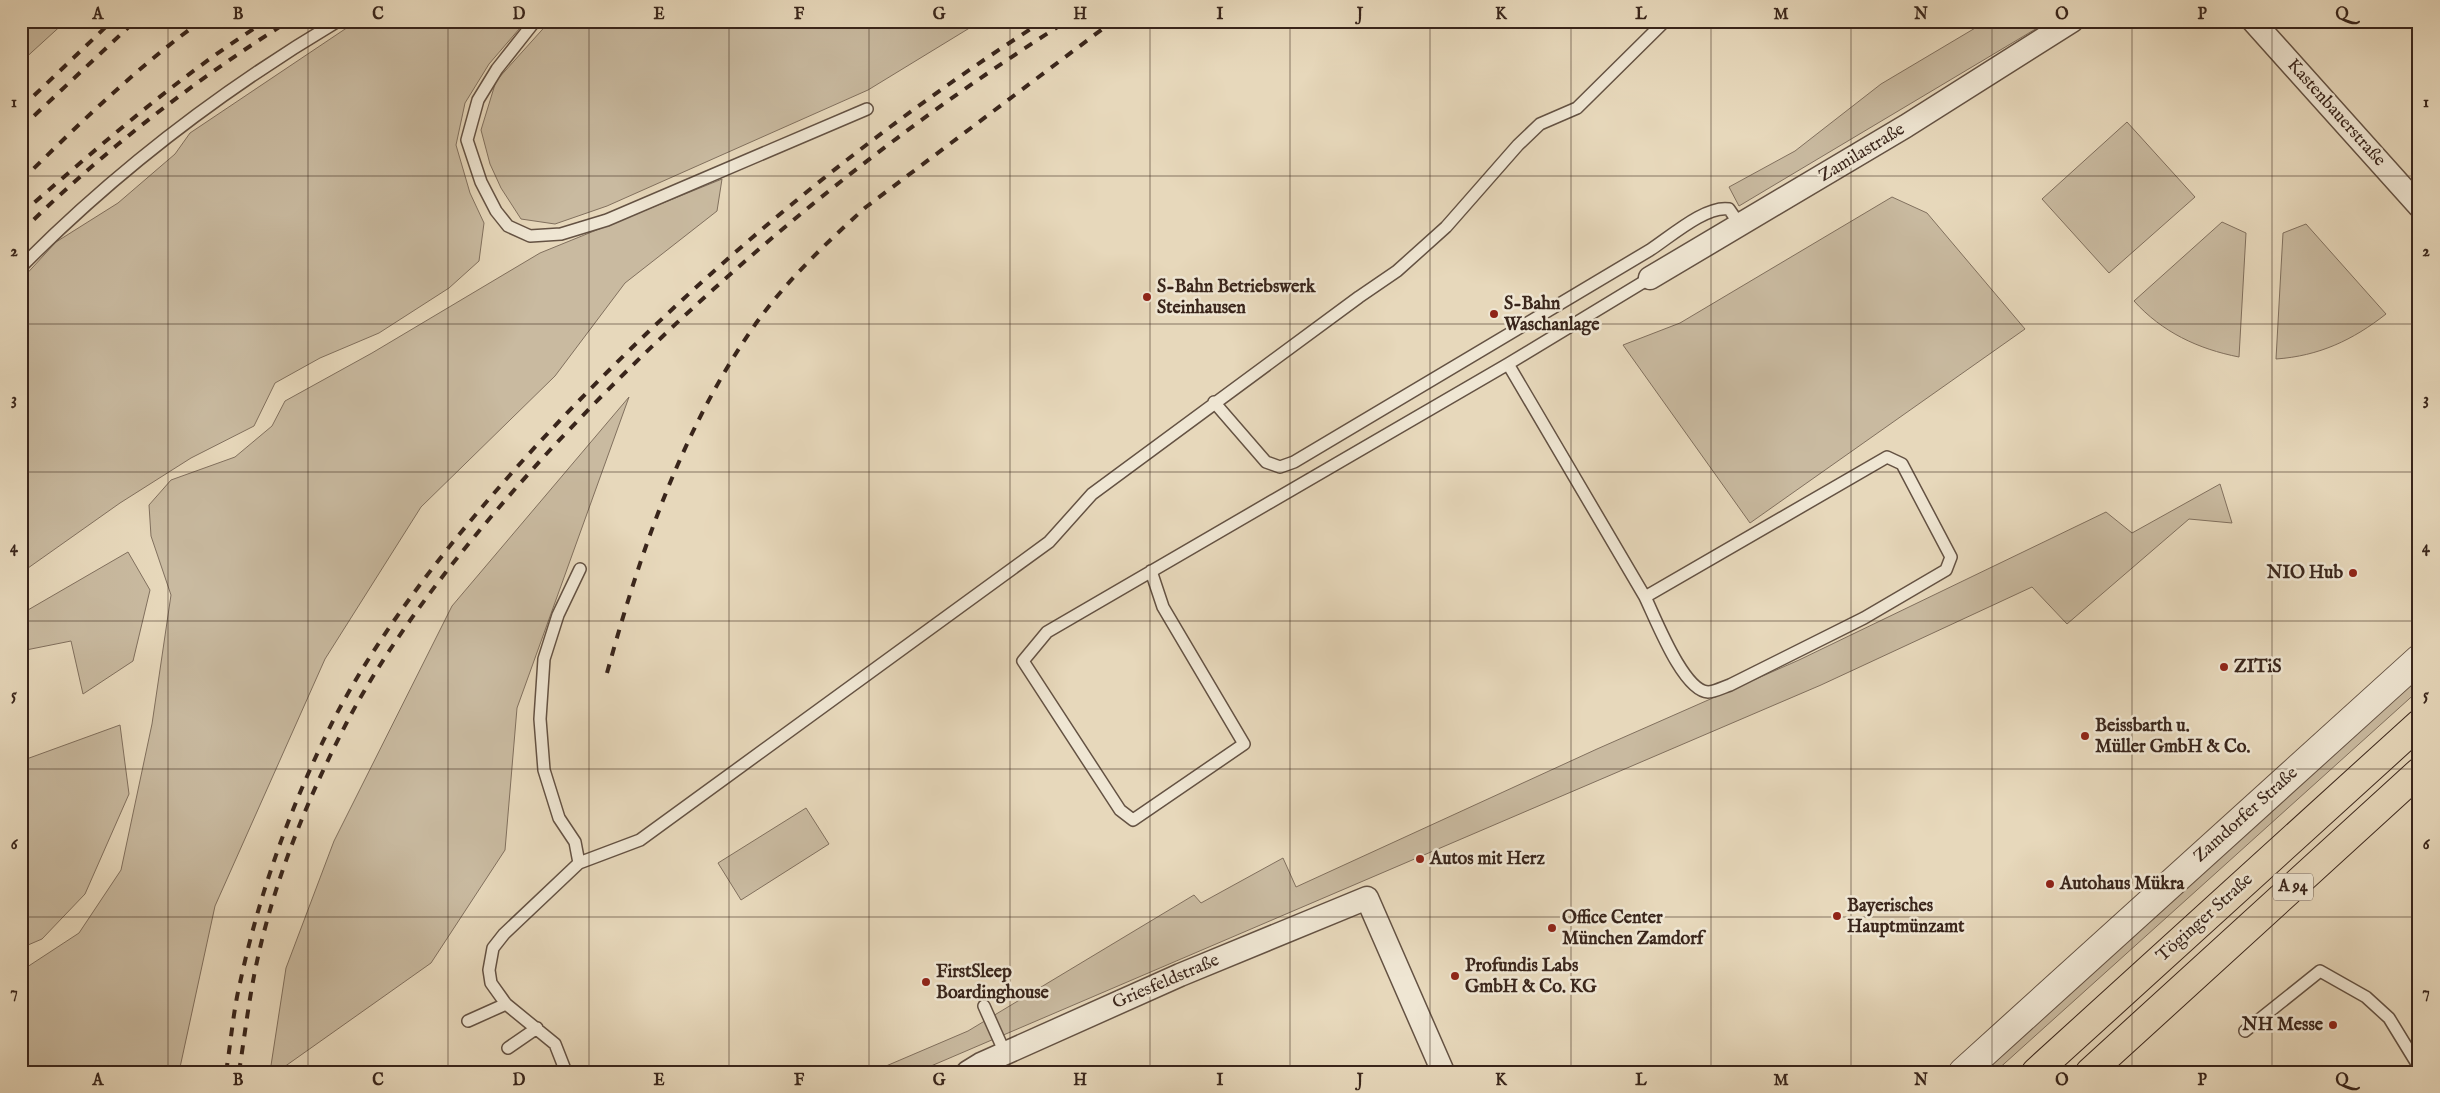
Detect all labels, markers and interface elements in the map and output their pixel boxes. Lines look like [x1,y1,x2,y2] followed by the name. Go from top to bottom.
[92,5,105,25] text: A
[233,5,244,25] text: B
[372,5,384,25] text: C
[513,5,526,25] text: D
[653,5,665,25] text: E
[794,5,805,25] text: F
[933,5,946,25] text: G
[1073,5,1087,25] text: H
[1217,5,1224,25] text: I
[1355,5,1364,25] text: J
[1495,5,1508,25] text: K
[1635,5,1647,25] text: L
[1773,5,1789,25] text: M
[1913,5,1928,25] text: N
[2055,5,2069,25] text: O
[2197,5,2207,25] text: P
[2335,5,2360,25] text: Q
[2282,54,2390,172] street label: Kastenbauerstraße
[11,93,17,113] text: 1
[2423,93,2429,113] text: 1
[1815,118,1909,188] street label: Zamilastraße
[10,242,18,262] text: 2
[2422,242,2430,262] text: 2
[1157,276,1317,320] place label: S-Bahn Betriebswerk Steinhausen
[1141,291,1153,303] marker: S-Bahn Betriebswerk Steinhausen
[1503,293,1600,337] place label: S-Bahn Waschanlage
[1488,308,1500,320] marker: S-Bahn Waschanlage
[11,390,17,410] text: 3
[2423,390,2429,410] text: 3
[10,538,19,558] text: 4
[2422,538,2431,558] text: 4
[2266,562,2343,585] place label: NIO Hub
[2347,567,2359,579] marker: NIO Hub
[2234,656,2282,679] place label: ZITiS
[2218,661,2230,673] marker: ZITiS
[11,686,17,706] text: 5
[2423,686,2429,706] text: 5
[2095,715,2251,759] place label: Beissbarth u. Müller GmbH & Co.
[2079,730,2091,742] marker: Beissbarth u. Müller GmbH & Co.
[2189,762,2303,868] street label: Zamdorfer Straße
[11,835,19,855] text: 6
[2423,835,2431,855] text: 6
[1429,848,1545,871] place label: Autos mit Herz
[1414,853,1426,865] marker: Autos mit Herz
[2152,868,2258,968] street label: Töginger Straße
[2059,873,2185,896] place label: Autohaus Mükra
[2273,874,2313,900] road number: A 94
[2044,878,2056,890] marker: Autohaus Mükra
[1847,895,1965,939] place label: Bayerisches Hauptmünzamt
[1562,907,1707,951] place label: Office Center München Zamdorf
[1831,910,1843,922] marker: Bayerisches Hauptmünzamt
[1546,922,1558,934] marker: Office Center München Zamdorf
[1109,949,1223,1015] street label: Griesfeldstraße
[1465,955,1597,999] place label: Profundis Labs GmbH & Co. KG
[936,961,1050,1005] place label: FirstSleep Boardinghouse
[1449,970,1461,982] marker: Profundis Labs GmbH & Co. KG
[920,976,932,988] marker: FirstSleep Boardinghouse
[10,983,18,1003] text: 7
[2422,983,2430,1003] text: 7
[2241,1014,2324,1037] place label: NH Messe
[2327,1019,2339,1031] marker: NH Messe
[92,1071,105,1091] text: A
[233,1071,244,1091] text: B
[372,1071,384,1091] text: C
[513,1071,526,1091] text: D
[653,1071,665,1091] text: E
[794,1071,805,1091] text: F
[933,1071,946,1091] text: G
[1073,1071,1087,1091] text: H
[1217,1071,1224,1091] text: I
[1355,1071,1364,1091] text: J
[1495,1071,1508,1091] text: K
[1635,1071,1647,1091] text: L
[1773,1071,1789,1091] text: M
[1913,1071,1928,1091] text: N
[2055,1071,2069,1091] text: O
[2197,1071,2207,1091] text: P
[2335,1071,2360,1091] text: Q

